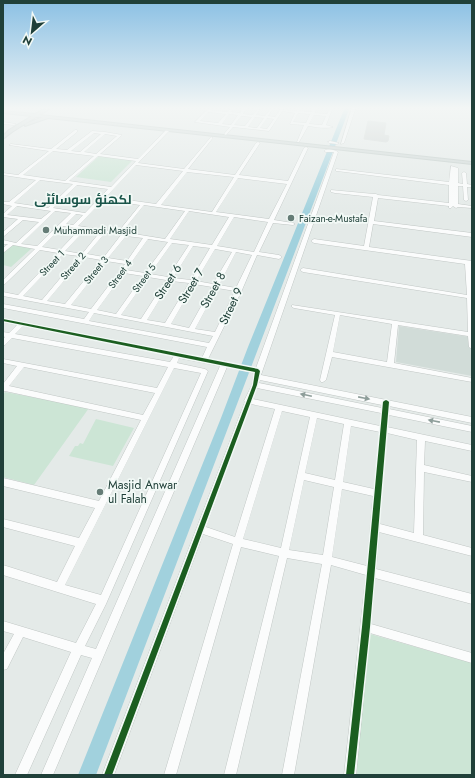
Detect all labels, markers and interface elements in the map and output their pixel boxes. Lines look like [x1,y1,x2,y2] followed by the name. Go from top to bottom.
[12,12,52,52] north arrow
[20,32,35,50] text: N
[34,190,132,209] district label: لکھنؤ سوسائٹی
[299,211,368,226] place label: Faizan-e-Mustafa
[286,213,296,223] marker: Faizan-e-Mustafa
[54,223,137,238] place label: Muhammadi Masjid
[41,225,51,235] marker: Muhammadi Masjid
[36,246,68,280] street label: Street 1
[57,249,90,283] street label: Street 2
[80,252,112,287] street label: Street 3
[104,256,136,292] street label: Street 4
[128,260,160,296] street label: Street 5
[150,261,186,303] street label: Street 6
[173,264,209,307] street label: Street 7
[196,269,230,311] street label: Street 8
[215,284,247,328] street label: Street 9
[300,392,313,398] one-way arrow
[358,395,370,401] one-way arrow
[428,418,440,424] one-way arrow
[108,476,178,508] place label: Masjid Anwar ul Falah
[95,487,105,497] marker: Masjid Anwar ul Falah

